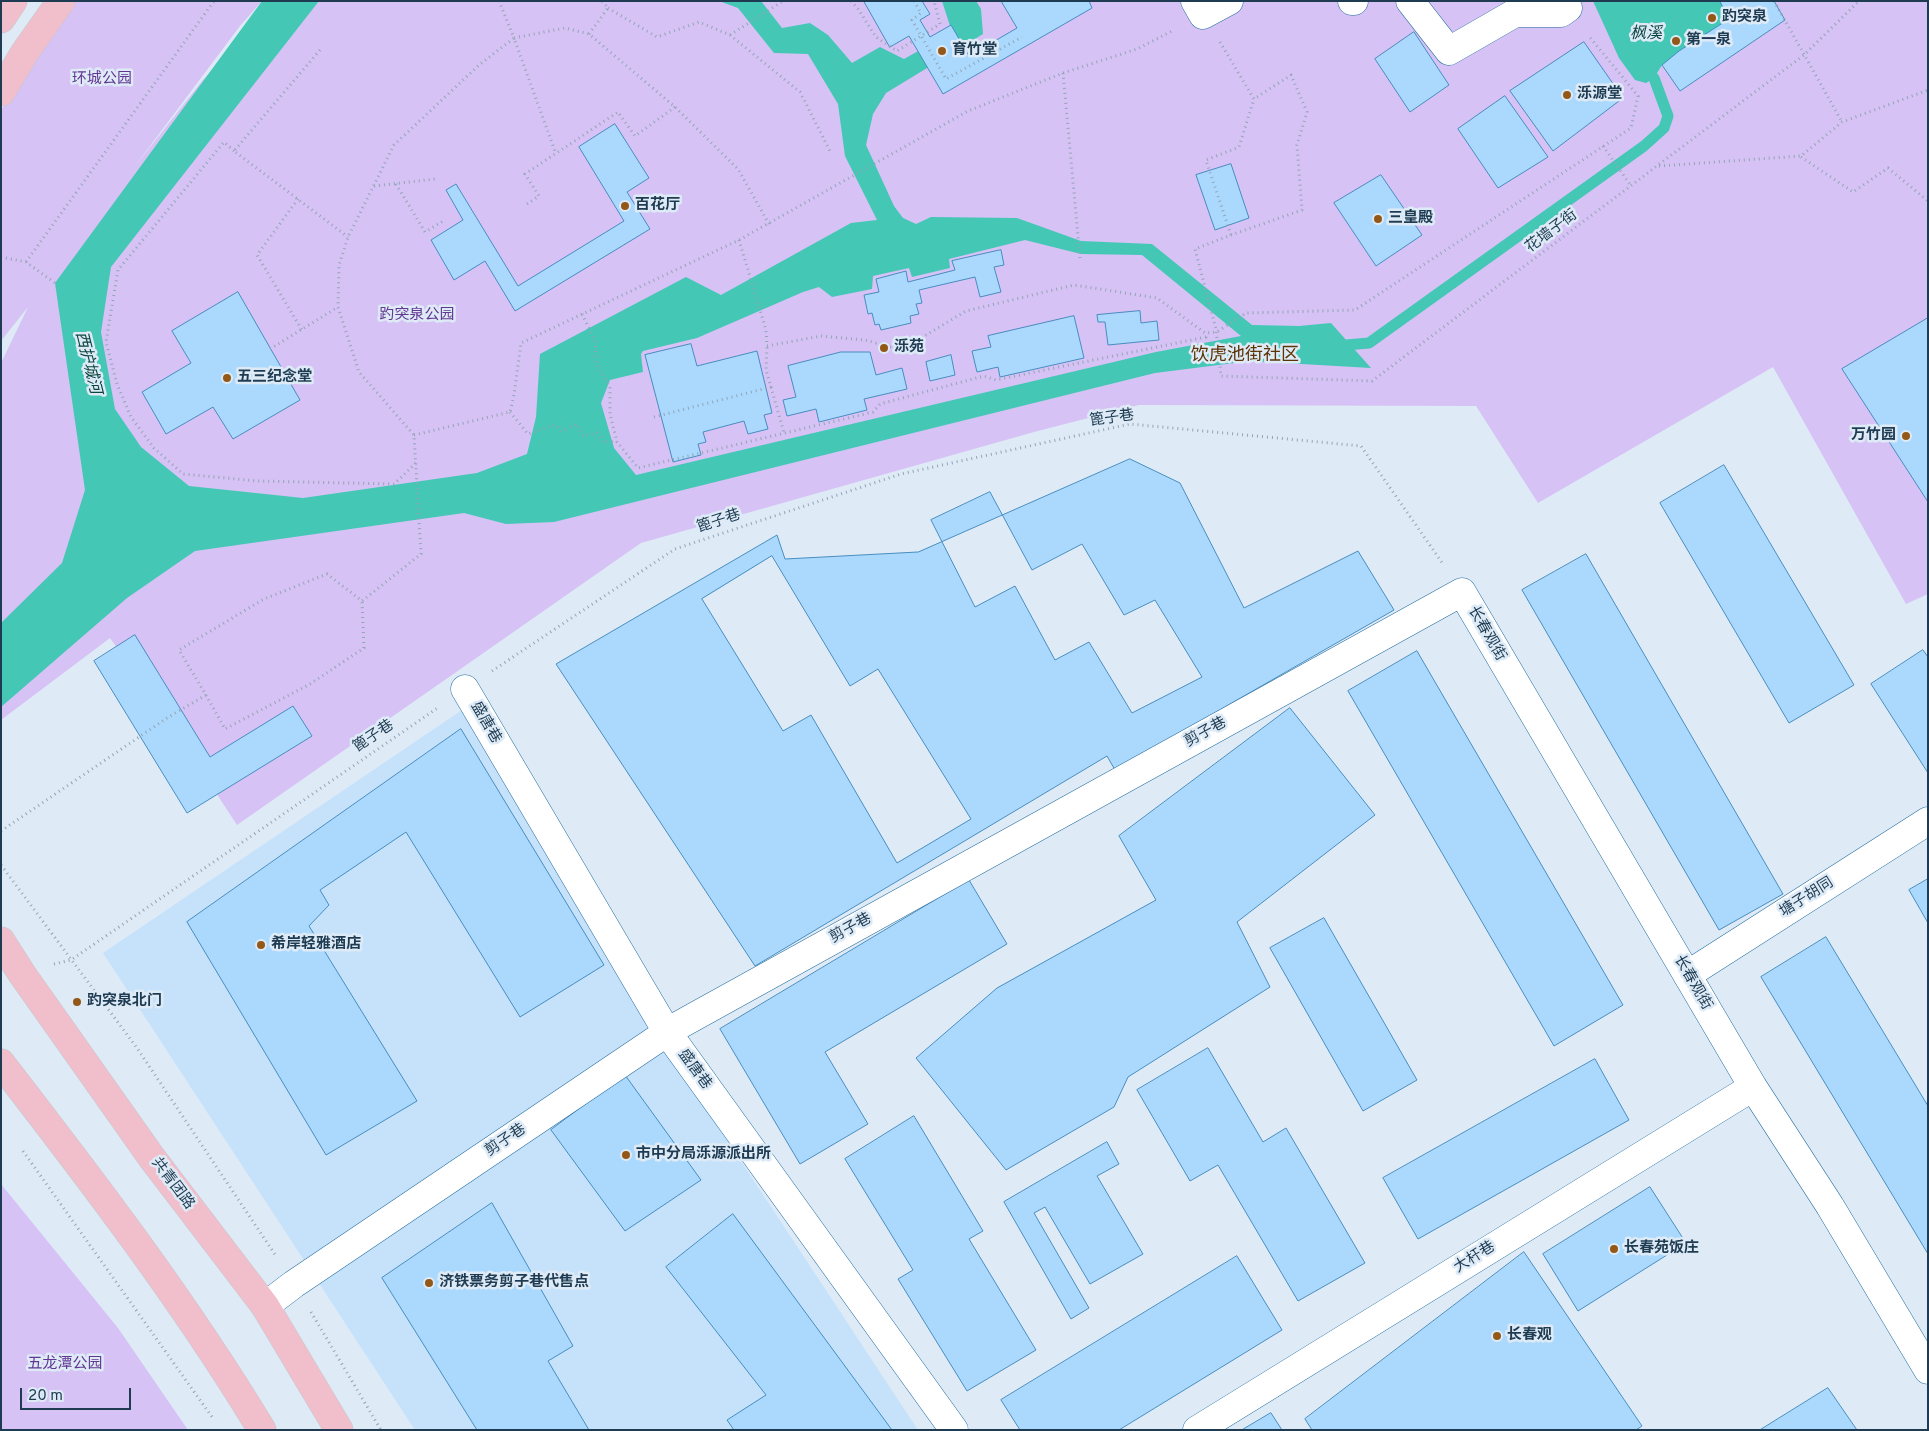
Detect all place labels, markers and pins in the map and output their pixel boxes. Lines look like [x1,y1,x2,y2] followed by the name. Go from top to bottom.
[1722,9,1767,27] place label: 趵突泉
[1706,12,1718,24] marker: 趵突泉
[1686,32,1731,50] place label: 第一泉
[1670,35,1682,47] marker: 第一泉
[952,42,997,60] place label: 育竹堂
[936,45,948,57] marker: 育竹堂
[1577,86,1622,104] place label: 泺源堂
[1561,89,1573,101] marker: 泺源堂
[635,197,680,215] place label: 百花厅
[619,200,631,212] marker: 百花厅
[1388,210,1433,228] place label: 三皇殿
[1372,213,1384,225] marker: 三皇殿
[894,339,924,357] place label: 泺苑
[878,342,890,354] marker: 泺苑
[237,369,312,387] place label: 五三纪念堂
[221,372,233,384] marker: 五三纪念堂
[1851,427,1896,445] place label: 万竹园
[1900,430,1912,442] marker: 万竹园
[271,936,361,954] place label: 希岸轻雅酒店
[255,939,267,951] marker: 希岸轻雅酒店
[87,993,162,1011] place label: 趵突泉北门
[71,996,83,1008] marker: 趵突泉北门
[636,1146,771,1164] place label: 市中分局泺源派出所
[620,1149,632,1161] marker: 市中分局泺源派出所
[1624,1240,1699,1258] place label: 长春苑饭庄
[1608,1243,1620,1255] marker: 长春苑饭庄
[439,1274,589,1292] place label: 济铁票务剪子巷代售点
[423,1277,435,1289] marker: 济铁票务剪子巷代售点
[1507,1327,1552,1345] place label: 长春观
[1491,1330,1503,1342] marker: 长春观

